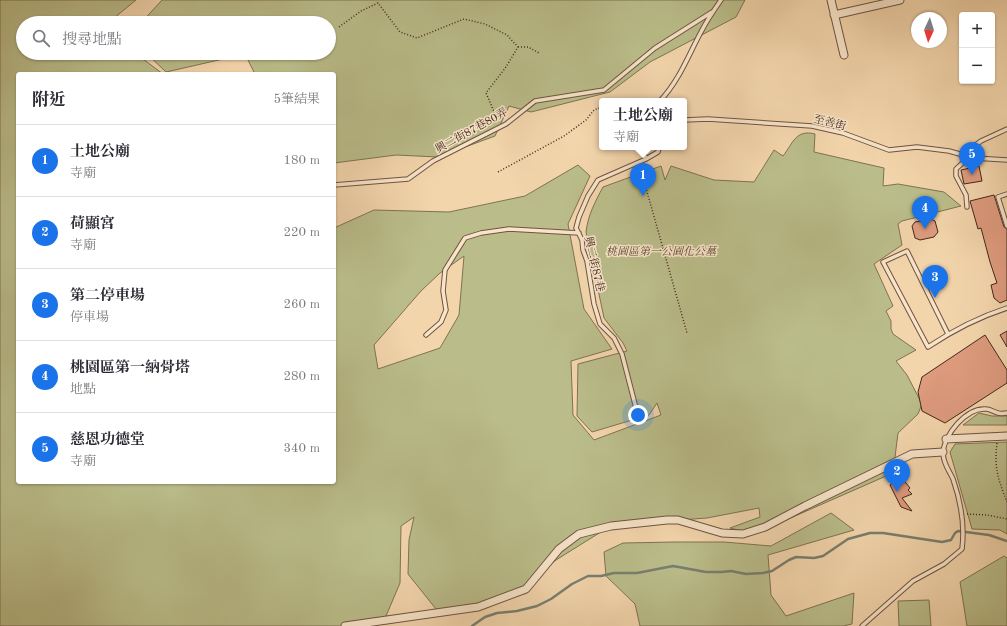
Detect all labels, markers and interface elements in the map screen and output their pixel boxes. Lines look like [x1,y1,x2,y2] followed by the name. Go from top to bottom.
[911,12,947,48] north arrow
[959,12,995,84] map controls
[959,12,995,48] button: +
[16,16,336,60] search box
[30,27,52,49] icon: search
[62,33,122,48] text: 搜尋地點
[959,48,995,84] button: −
[32,92,66,109] text: 附近
[273,93,320,106] text: 5筆結果
[599,98,687,150] popup
[433,105,510,156] street label: 興二街87巷80弄
[613,109,673,124] text: 土地公廟
[812,112,847,133] street label: 至善街
[613,131,639,144] text: 寺廟
[959,142,985,175] pin: 5
[70,145,130,160] text: 土地公廟
[41,154,49,167] text: 1
[283,154,320,167] text: 180 m
[630,163,656,196] pin: 1
[70,167,96,180] text: 寺廟
[912,196,938,229] pin: 4
[70,217,115,232] text: 荷顯宮
[41,226,49,239] text: 2
[283,226,320,239] text: 220 m
[582,235,607,293] street label: 興二街87巷
[70,239,96,252] text: 寺廟
[606,245,718,258] park label: 桃園區第一公園化公墓
[922,265,948,298] pin: 3
[70,289,145,304] text: 第二停車場
[41,298,49,311] text: 3
[283,298,320,311] text: 260 m
[70,311,109,324] text: 停車場
[70,361,190,376] text: 桃園區第一納骨塔
[41,370,49,383] text: 4
[283,370,320,383] text: 280 m
[70,383,96,396] text: 地點
[628,405,648,425] your location
[70,433,145,448] text: 慈恩功德堂
[41,442,49,455] text: 5
[283,442,320,455] text: 340 m
[70,455,96,468] text: 寺廟
[884,459,910,492] pin: 2

